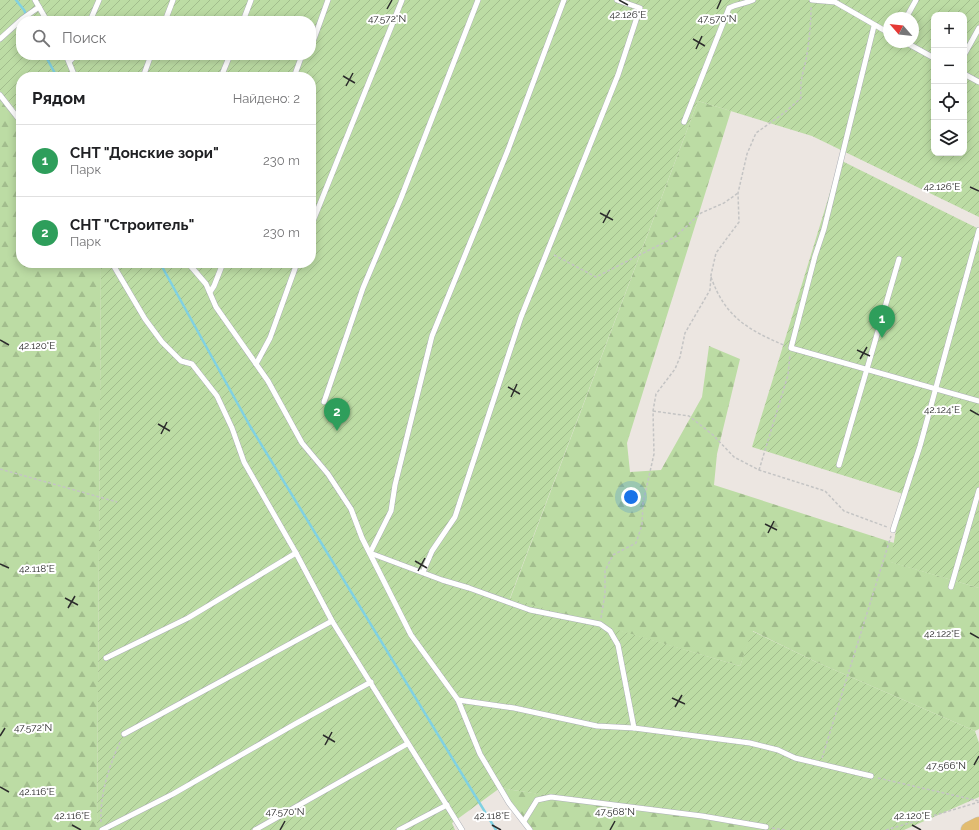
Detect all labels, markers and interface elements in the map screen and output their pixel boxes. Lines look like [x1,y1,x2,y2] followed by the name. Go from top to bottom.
[610,9,646,20] text: 42.126°E
[883,12,919,48] north arrow
[931,12,967,156] map controls
[931,12,967,48] button: +
[368,13,406,24] text: 47.572°N
[697,13,737,24] text: 47.570°N
[16,16,316,60] search box
[30,27,52,49] icon: search
[62,29,107,47] text: Поиск
[931,48,967,84] button: −
[931,84,967,120] button: locate
[32,88,85,108] text: Рядом
[233,91,300,106] text: Найдено: 2
[931,120,967,156] button: layers
[70,144,219,162] text: СНТ "Донские зори"
[42,153,48,168] text: 1
[263,153,300,168] text: 230 m
[70,162,101,177] text: Парк
[924,181,960,192] text: 42.126°E
[70,216,194,234] text: СНТ "Строитель"
[41,225,49,240] text: 2
[263,225,300,240] text: 230 m
[70,234,101,249] text: Парк
[869,305,895,338] pin: 1
[19,340,55,351] text: 42.120°E
[324,398,350,431] pin: 2
[924,404,960,415] text: 42.124°E
[621,487,641,507] your location
[19,563,55,574] text: 42.118°E
[924,628,960,639] text: 42.122°E
[14,722,52,733] text: 47.572°N
[926,760,966,771] text: 47.566°N
[19,786,55,797] text: 42.116°E
[265,806,305,817] text: 47.570°N
[595,806,635,817] text: 47.568°N
[54,810,90,821] text: 42.116°E
[474,810,510,821] text: 42.118°E
[894,810,930,821] text: 42.120°E

